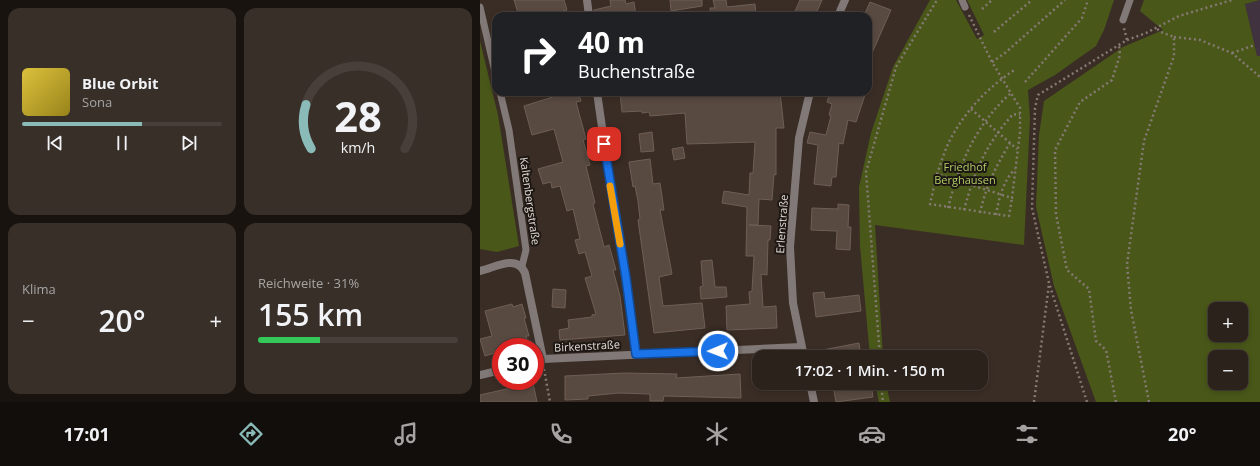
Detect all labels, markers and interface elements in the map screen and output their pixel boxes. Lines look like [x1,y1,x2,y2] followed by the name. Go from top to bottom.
[578,23,645,61] text: 40 m
[512,28,564,80] icon: right
[578,59,695,83] text: Buchenstraße
[82,73,159,93] text: Blue Orbit
[334,88,382,144] text: 28
[82,93,112,111] text: Sona
[587,127,621,161] pin
[44,132,66,154] icon: previous
[111,132,133,154] icon: pause
[178,132,200,154] icon: next
[593,133,615,155] icon: arrive
[341,138,375,157] text: km/h
[517,156,544,246] street label: Kaltenbergstraße
[934,159,996,187] park label: Friedhof Berghausen
[772,194,791,254] street label: Erlenstraße
[258,274,359,292] text: Reichweite · 31%
[22,280,56,298] text: Klima
[258,294,363,335] text: 155 km
[98,300,146,341] text: 20°
[1208,302,1248,390] map controls
[1208,302,1248,342] button: +
[22,305,35,335] text: −
[209,305,222,335] text: +
[697,330,739,372] position arrow
[554,336,620,355] street label: Birkenstraße
[492,338,544,390] speed limit sign: 30
[1208,350,1248,390] button: −
[795,360,945,380] text: 17:02 · 1 Min. · 150 m
[237,420,265,448] icon: directions
[392,420,420,448] icon: music
[547,420,575,448] icon: phone
[703,420,731,448] icon: climate
[858,420,886,448] icon: car
[1013,420,1041,448] icon: filters
[64,422,110,446] text: 17:01
[1168,422,1196,446] text: 20°

